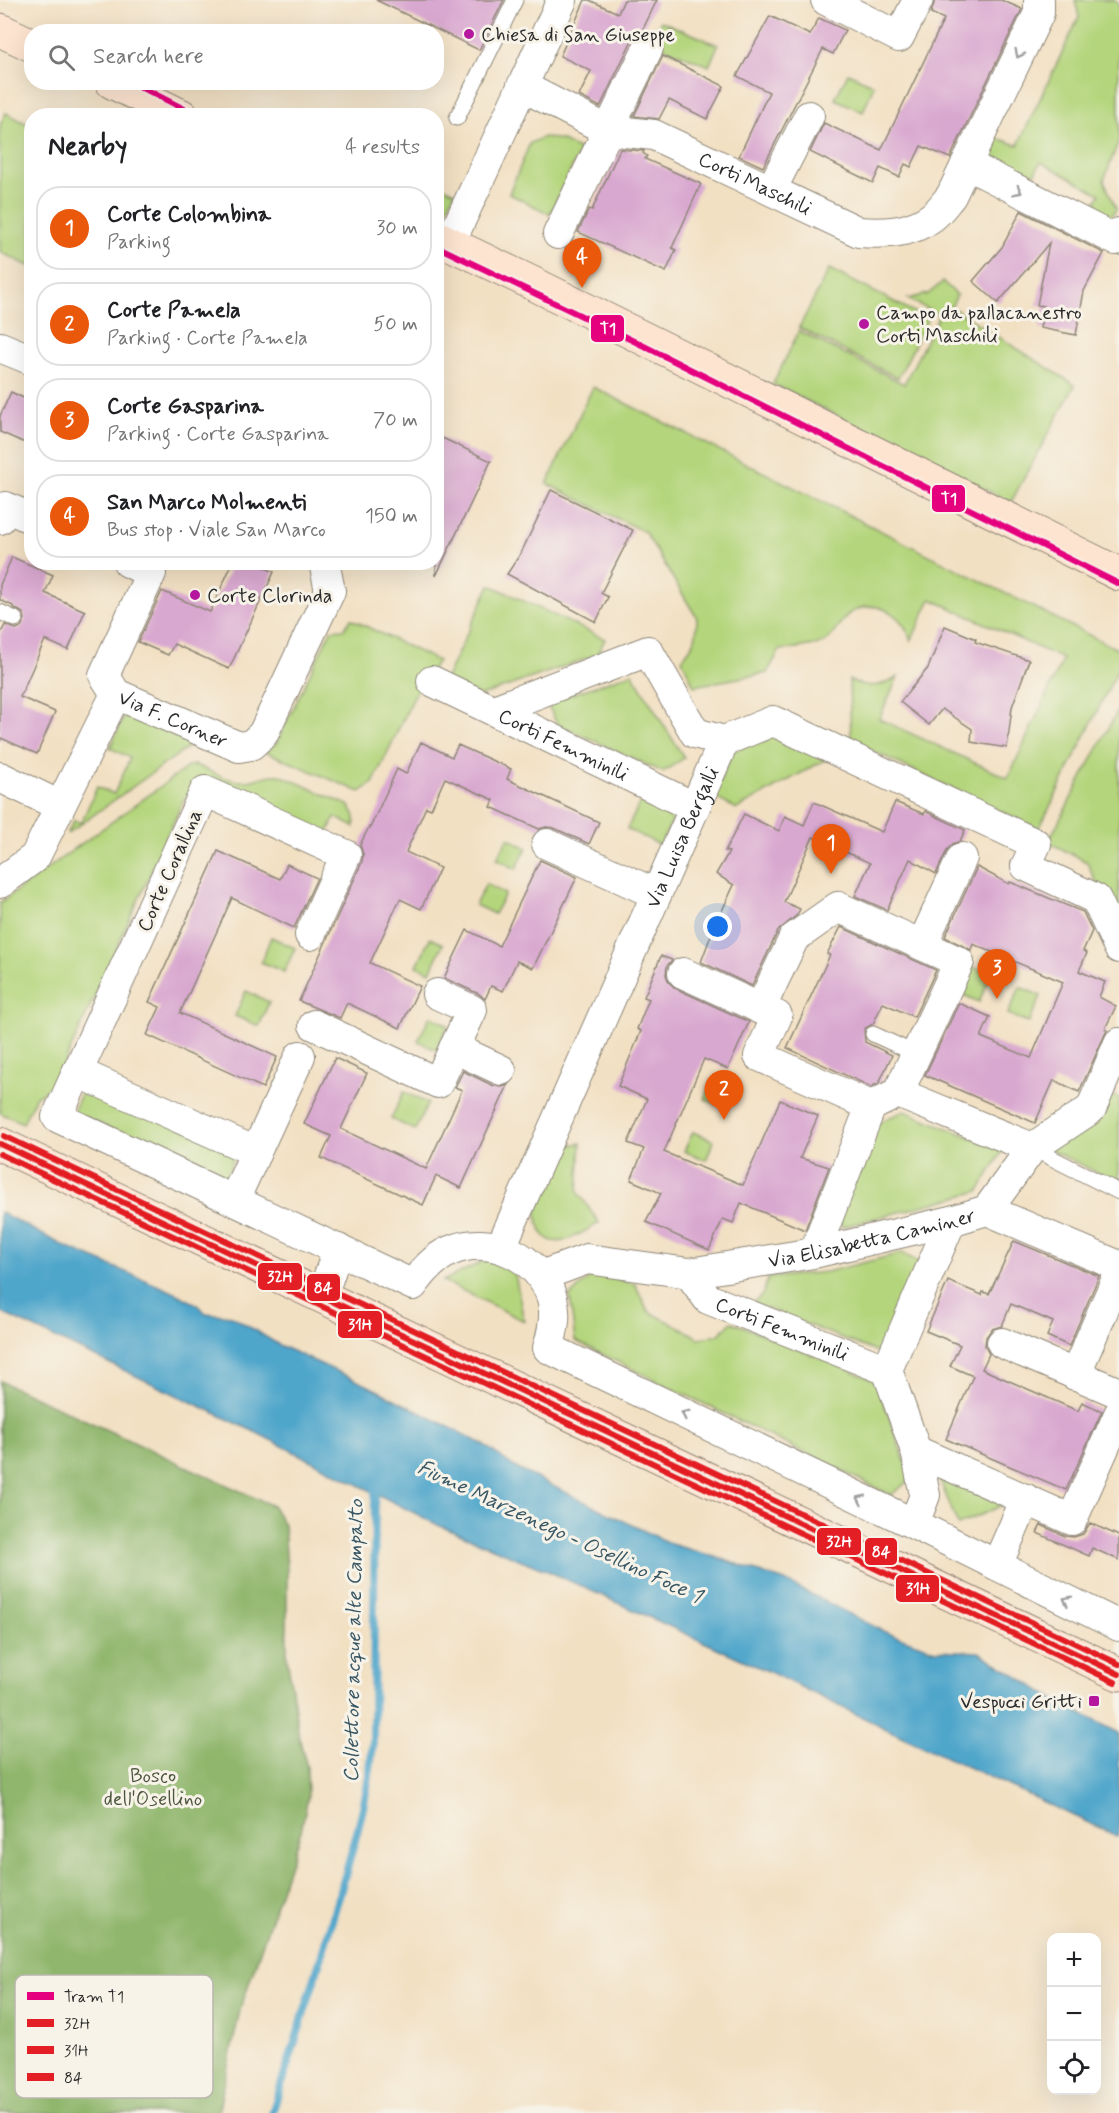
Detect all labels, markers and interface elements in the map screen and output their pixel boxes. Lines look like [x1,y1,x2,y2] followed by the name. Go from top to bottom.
[481,22,675,49] place label: Chiesa di San Giuseppe
[24,24,444,90] search box
[462,27,476,41] marker: Chiesa di San Giuseppe
[45,41,78,74] icon: search
[93,43,204,71] text: Search here
[1014,47,1026,58] one-way arrow
[48,130,127,164] text: Nearby
[345,134,420,161] text: 4 results
[694,146,816,223] street label: Corti Maschili
[1012,183,1023,195] one-way arrow
[107,201,271,229] text: Corte Colombina
[65,215,74,242] text: 1
[376,215,418,242] text: 30 m
[107,229,171,256] text: Parking
[562,238,602,288] pin: 4
[107,297,241,325] text: Corte Pamela
[876,300,1082,350] place label: Campo da pallacanestro Corti Maschili
[65,311,74,338] text: 2
[373,311,418,338] text: 50 m
[590,314,625,343] line badge: T1
[857,317,871,331] marker: Campo da pallacanestro Corti Maschili
[600,319,616,340] text: T1
[107,325,308,352] text: Parking · Corte Pamela
[107,393,264,421] text: Corte Gasparina
[65,407,74,434] text: 3
[373,407,418,434] text: 70 m
[107,421,329,448] text: Parking · Corte Gasparina
[931,484,966,513] line badge: T1
[107,489,306,517] text: San Marco Molmenti
[941,489,957,510] text: T1
[64,503,75,530] text: 4
[365,503,418,530] text: 150 m
[107,517,326,544] text: Bus stop · Viale San Marco
[207,583,333,610] place label: Corte Clorinda
[188,588,202,602] marker: Corte Clorinda
[114,685,232,756] street label: Via F. Corner
[493,703,632,788] street label: Corti Femminili
[640,763,726,913] street label: Via Luisa Bergalli
[131,805,209,936] street label: Corte Corallina
[812,824,850,874] pin: 1
[703,912,732,941] your location
[978,950,1016,999] pin: 3
[704,1070,744,1120] pin: 2
[766,1202,979,1275] street label: Via Elisabetta Caminer
[257,1262,303,1291] line badge: 32H
[267,1267,294,1288] text: 32H
[306,1273,341,1302] line badge: 84
[314,1278,333,1299] text: 84
[711,1291,852,1368] street label: Corti Femminili
[337,1310,383,1339] line badge: 31H
[348,1315,373,1336] text: 31H
[681,1410,692,1422] one-way arrow
[413,1454,708,1611] water label: Fiume Marzenego - Osellino Foce 1
[856,1494,867,1506] one-way arrow
[338,1498,370,1783] water label: Collettore acque alte Campalto
[816,1527,862,1556] line badge: 32H
[826,1532,853,1553] text: 32H
[864,1537,898,1566] line badge: 84
[872,1542,891,1563] text: 84
[895,1574,940,1603] line badge: 31H
[906,1579,931,1600] text: 31H
[1062,1595,1073,1607] one-way arrow
[960,1689,1082,1716] place label: Vespucci Gritti
[1087,1694,1101,1708] marker: Vespucci Gritti
[104,1763,202,1813] park label: Bosco dell'Osellino
[1047,1933,1101,2095] map controls
[1047,1933,1101,1987] button: +
[15,1975,213,2098] legend
[64,1987,124,2008] text: Tram T1
[1047,1987,1101,2041] button: −
[64,2014,90,2035] text: 32H
[64,2041,89,2062] text: 31H
[1047,2041,1101,2095] button: locate
[64,2068,83,2089] text: 84

